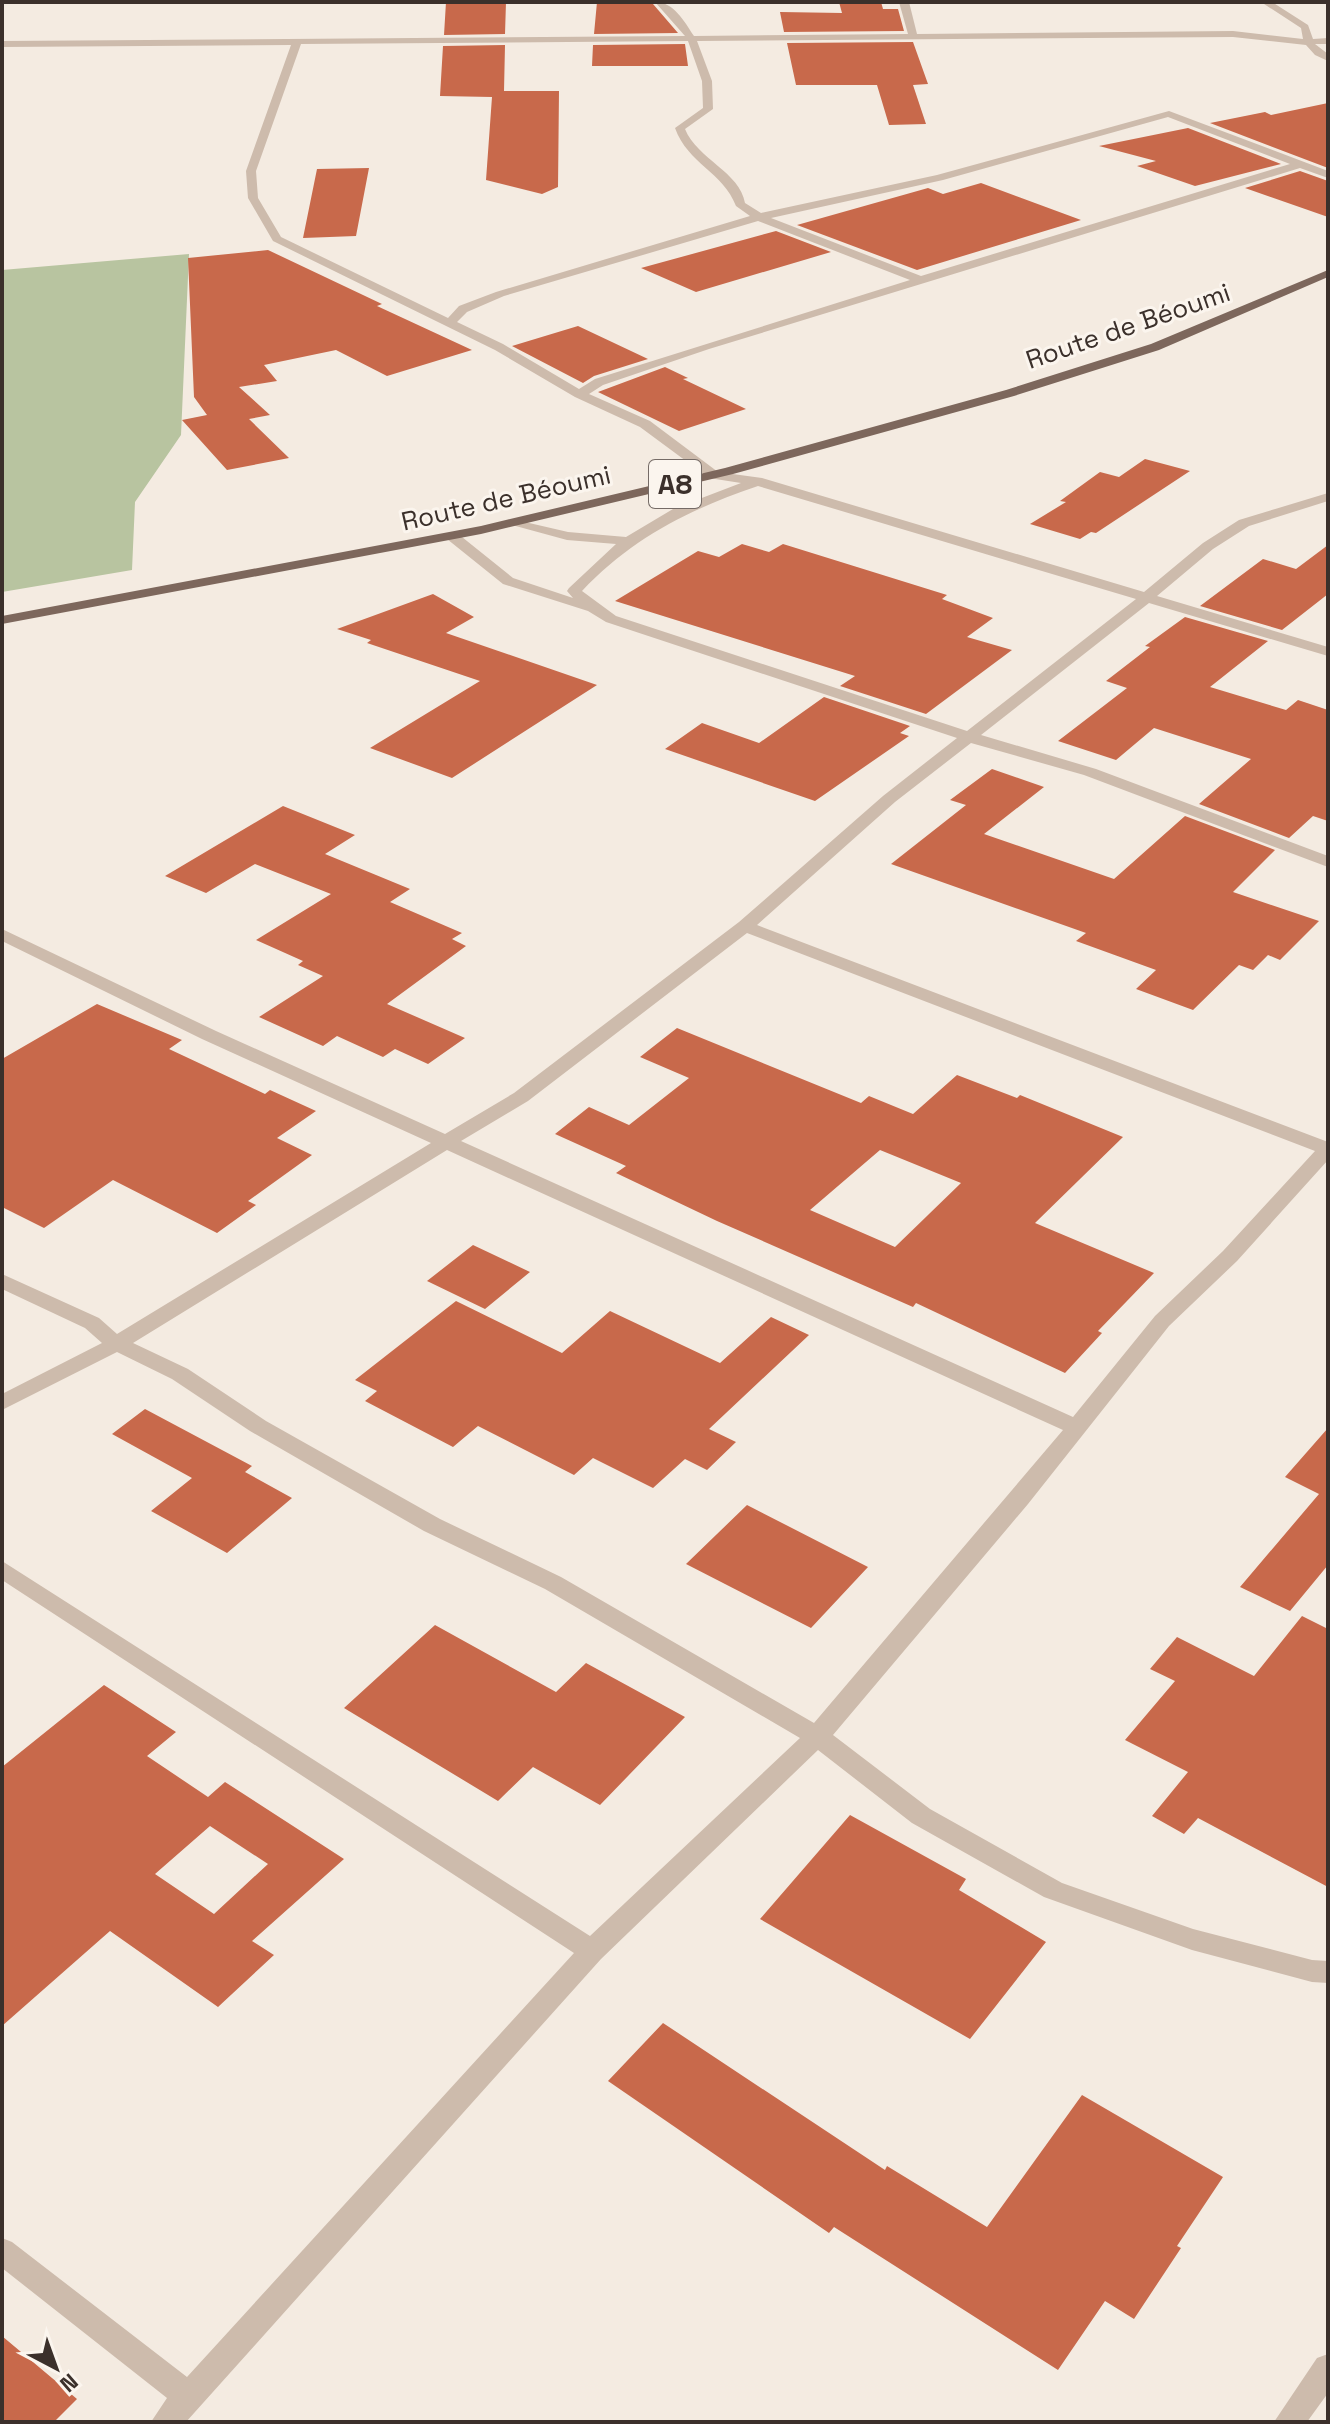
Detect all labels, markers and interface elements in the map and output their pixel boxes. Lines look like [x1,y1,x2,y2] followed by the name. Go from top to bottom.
[1021,275,1235,377] street label: Route de Béoumi
[398,457,614,539] street label: Route de Béoumi
[649,460,701,508] road number: A8
[16,2328,96,2408] north arrow
[54,2368,84,2398] text: N

